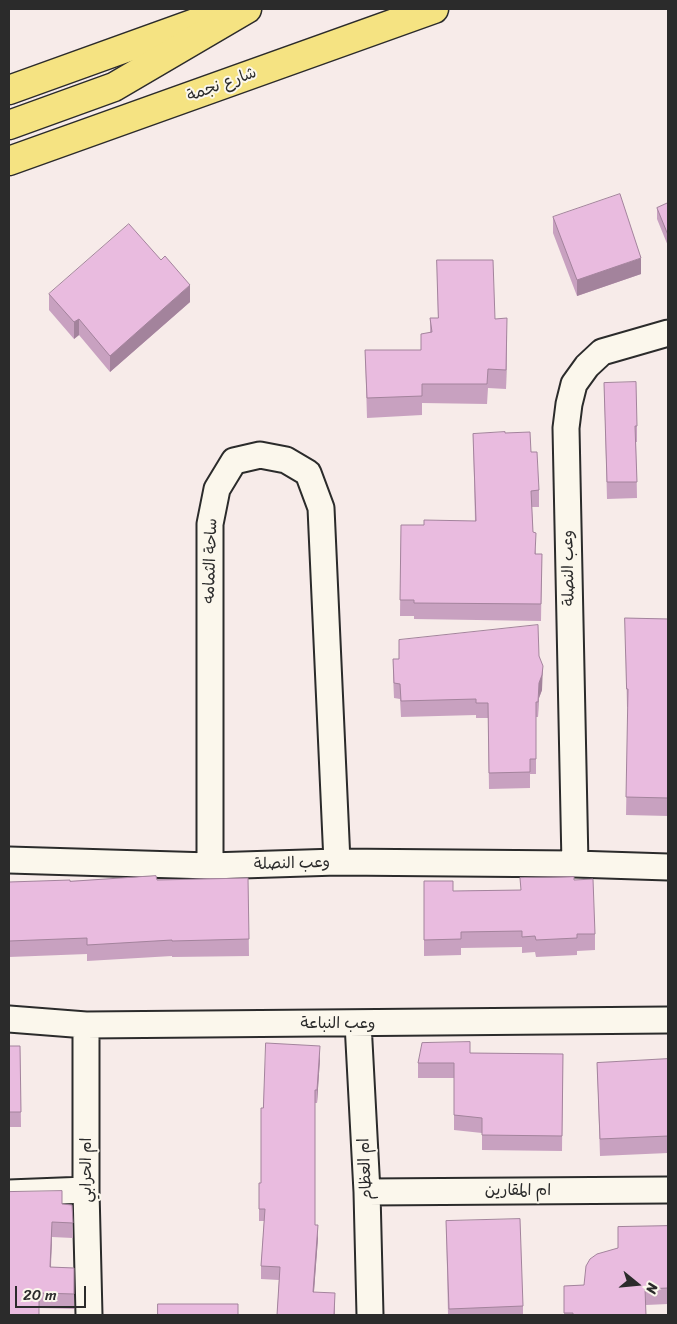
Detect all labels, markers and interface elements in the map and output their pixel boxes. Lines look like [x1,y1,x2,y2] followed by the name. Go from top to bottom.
[185,64,259,106] street label: شارع نجمة
[200,518,222,604] street label: ساحة الثمامه
[559,530,579,606] street label: وعب النصلة
[254,853,330,875] street label: وعب النصلة
[301,1014,375,1034] street label: وعب النباعة
[77,1138,97,1202] street label: ام الحرابي
[355,1138,377,1200] street label: ام العظام
[485,1181,551,1201] street label: ام المقارين
[612,1259,662,1309] north arrow
[18,1276,89,1308] scale bar
[638,1280,665,1297] text: N
[23,1282,57,1308] text: 20 m

